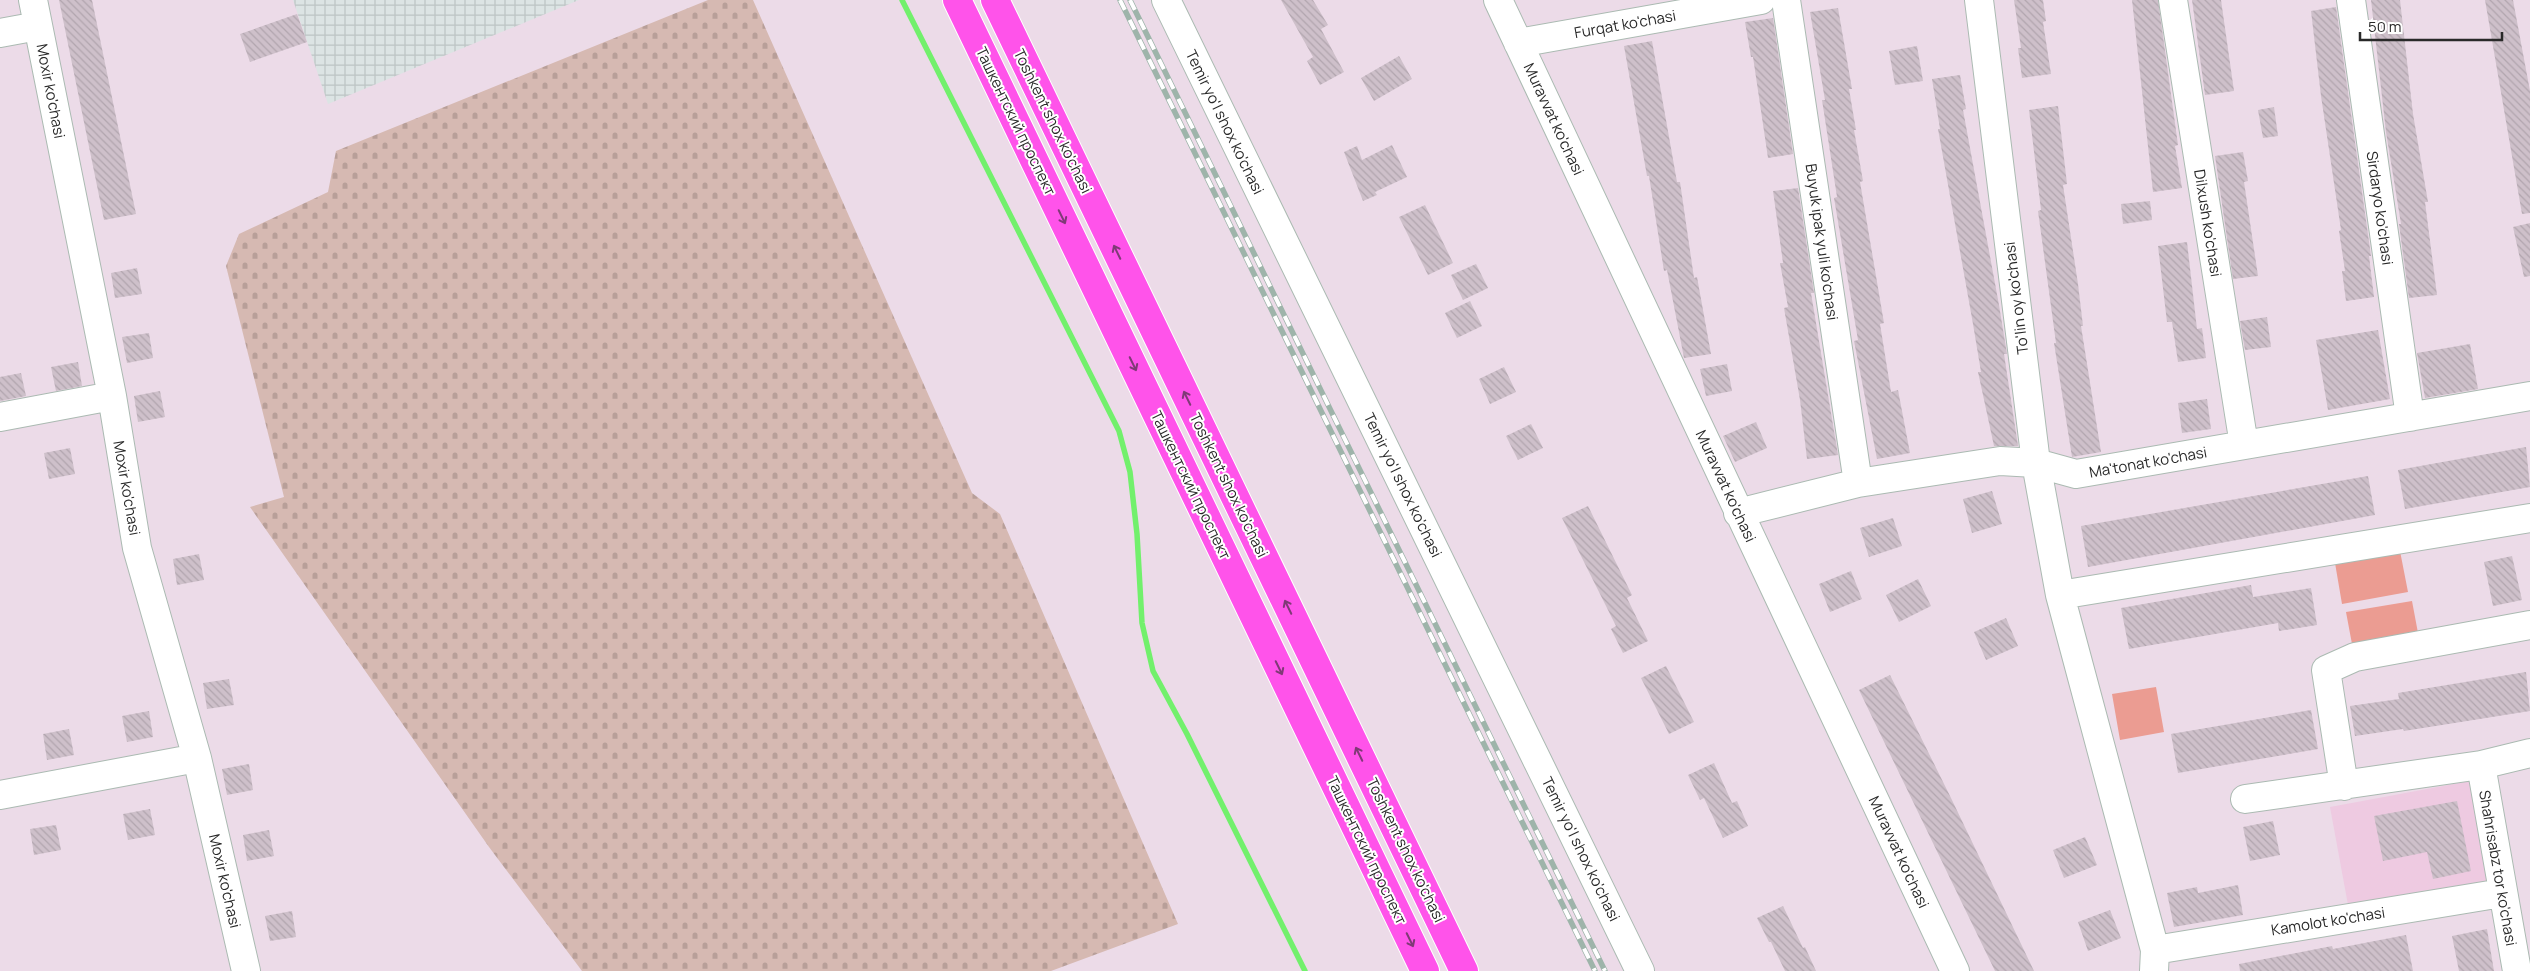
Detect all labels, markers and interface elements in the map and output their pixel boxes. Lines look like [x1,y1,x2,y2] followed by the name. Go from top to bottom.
[1573,5,1677,43] street label: Furqat ko'chasi
[2360,10,2502,42] scale bar
[2368,16,2402,37] text: 50 m
[32,42,70,140] street label: Moxir ko'chasi
[971,43,1061,199] street label: Ташкентский проспект
[1009,45,1097,197] street label: Toshkent shox ko'chasi
[1181,46,1269,198] street label: Temir yo'l shox ko'chasi
[1519,59,1589,179] street label: Muravvat ko'chasi
[2362,150,2398,266] street label: Sirdaryo ko'chasi
[1801,162,1843,322] street label: Buyuk ipak yuli ko'chasi
[2189,168,2227,278] street label: Dilxush ko'chasi
[1058,209,1067,224] one-way arrow
[1999,241,2033,355] street label: To'lin oy ko'chasi
[1111,245,1121,260] one-way arrow
[1129,356,1138,371] one-way arrow
[1182,391,1191,406] one-way arrow
[1146,407,1236,563] street label: Ташкентский проспект
[1185,409,1273,561] street label: Toshkent shox ko'chasi
[1359,409,1447,561] street label: Temir yo'l shox ko'chasi
[1691,426,1761,546] street label: Muravvat ko'chasi
[108,439,146,537] street label: Moxir ko'chasi
[2087,441,2209,483] street label: Ma'tonat ko'chasi
[1283,600,1293,615] one-way arrow
[1275,660,1284,675] one-way arrow
[1354,747,1363,762] one-way arrow
[1322,772,1412,928] street label: Ташкентский проспект
[1537,773,1625,925] street label: Temir yo'l shox ko'chasi
[1362,774,1450,926] street label: Toshkent shox ko'chasi
[2474,788,2522,948] street label: Shahrisabz tor ko'chasi
[1864,792,1934,912] street label: Muravvat ko'chasi
[204,832,246,930] street label: Moxir ko'chasi
[2270,902,2386,940] street label: Kamolot ko'chasi
[1406,932,1416,947] one-way arrow

